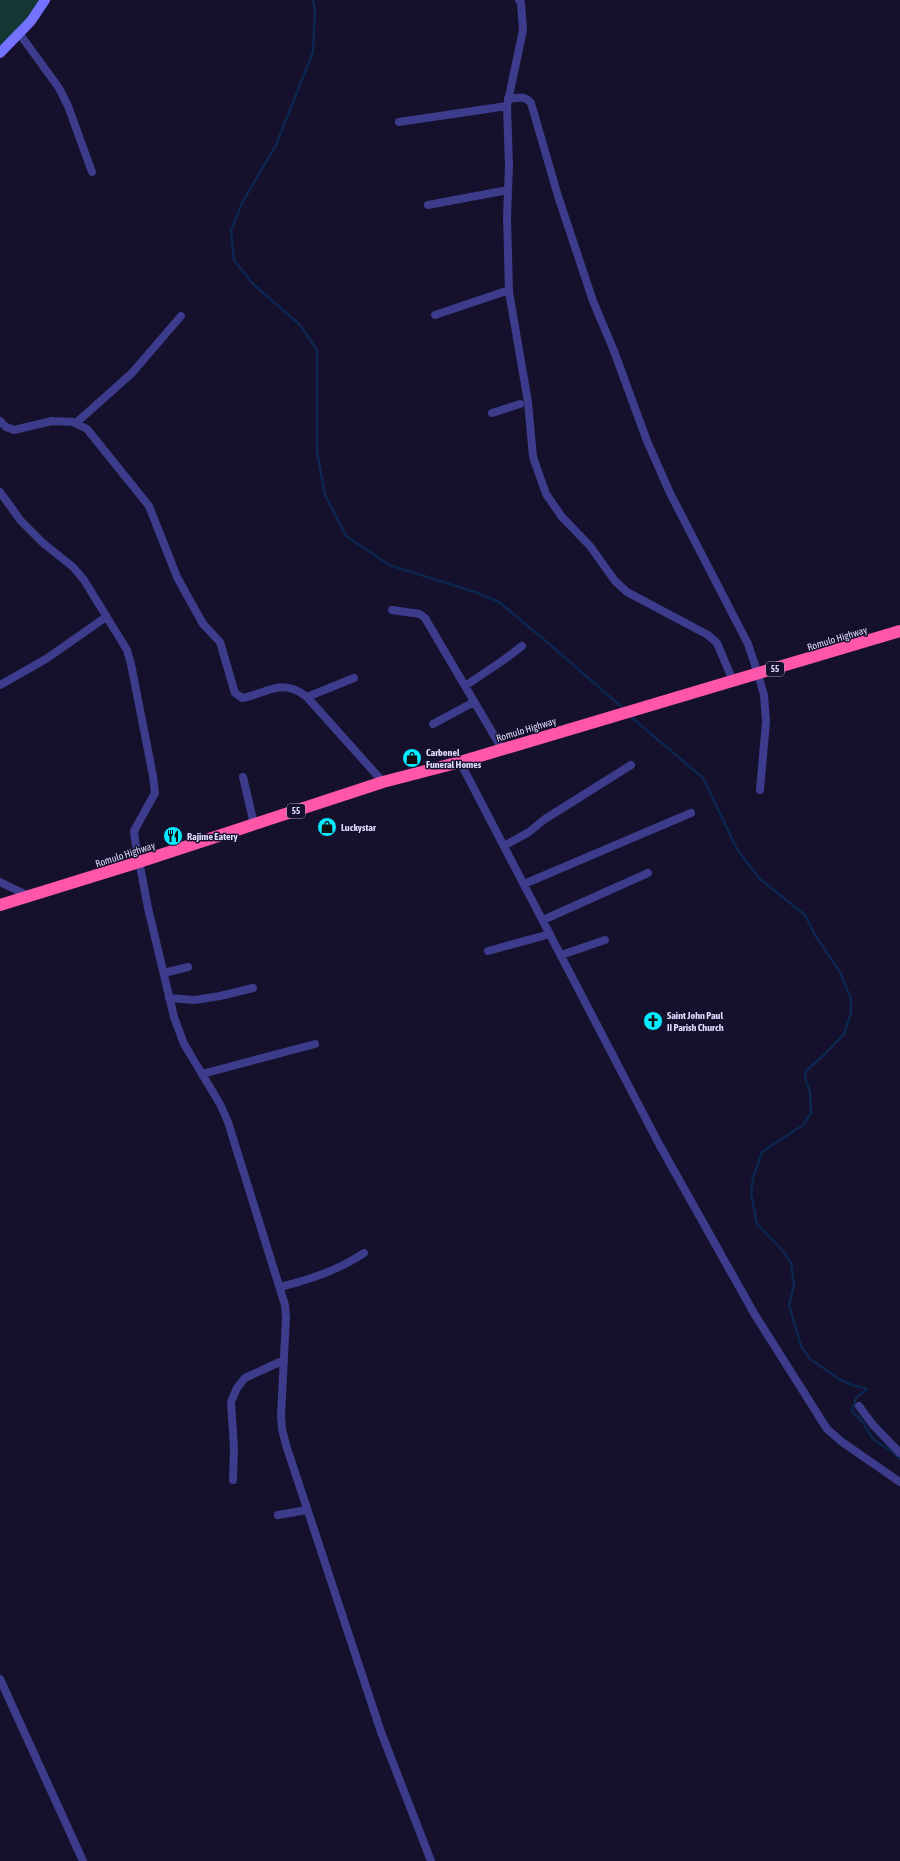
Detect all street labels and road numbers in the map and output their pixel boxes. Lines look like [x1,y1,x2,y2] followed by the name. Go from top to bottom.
[806,624,869,653] street label: Romulo Highway
[766,662,784,676] road number: 55
[495,715,558,744] street label: Romulo Highway
[287,804,305,818] road number: 55
[94,840,156,869] street label: Romulo Highway

